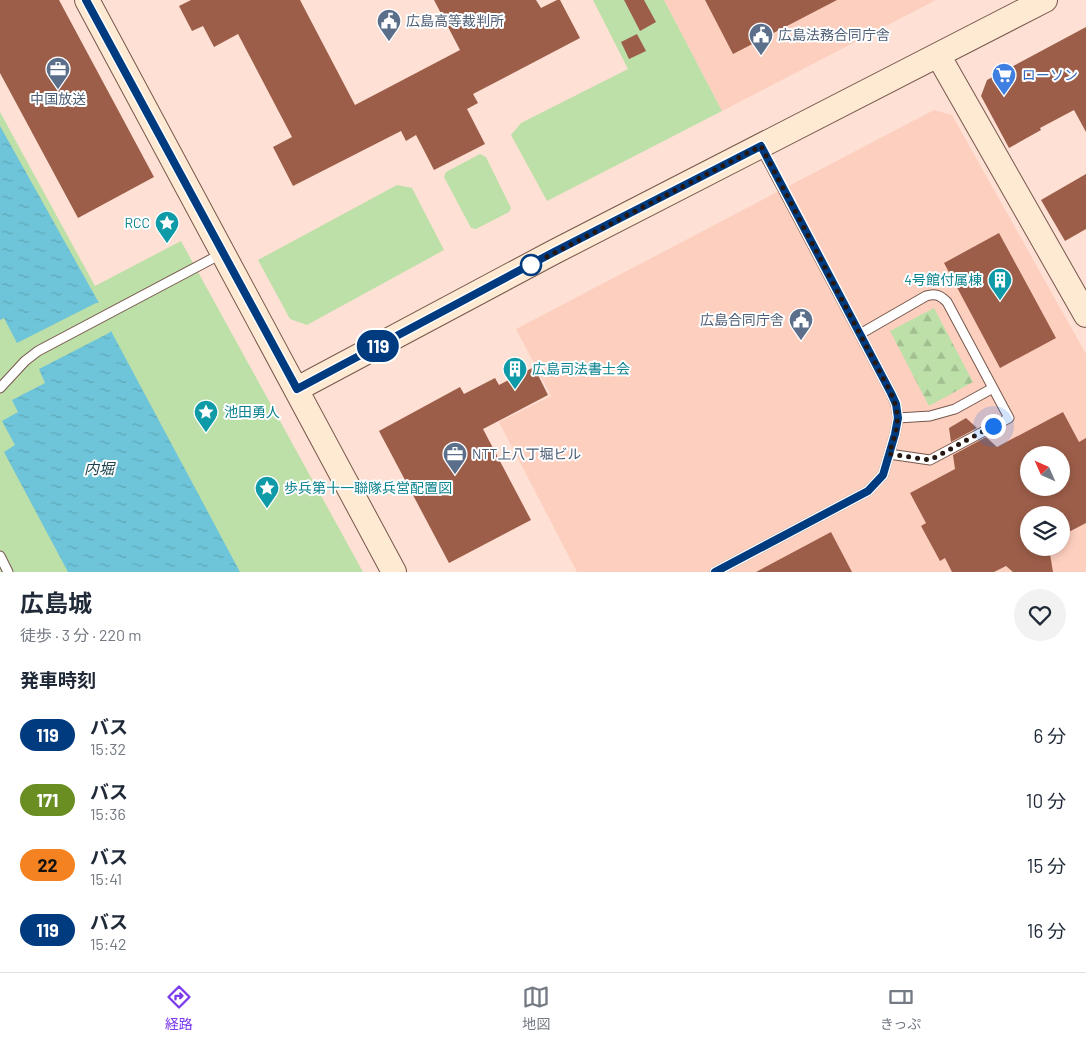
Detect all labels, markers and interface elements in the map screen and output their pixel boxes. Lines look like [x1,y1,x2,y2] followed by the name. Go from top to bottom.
[376,8,402,42] public building icon: 広島高等裁判所
[406,12,504,29] place label: 広島高等裁判所
[748,22,774,56] public building icon: 広島法務合同庁舎
[778,26,890,43] place label: 広島法務合同庁舎
[45,56,71,90] office icon: 中国放送
[991,62,1017,96] supermarket icon: ローソン
[1022,66,1078,83] place label: ローソン
[30,90,86,107] place label: 中国放送
[154,210,180,244] place icon: RCC
[124,214,150,231] place label: RCC
[520,254,542,276] unlabelled marker
[987,267,1013,301] building icon: 4号館付属棟
[904,271,982,288] place label: 4号館付属棟
[788,307,814,341] public building icon: 広島合同庁舎
[700,311,784,328] place label: 広島合同庁舎
[349,330,407,362] line badge: 119
[367,335,389,357] text: 119
[502,356,528,390] building icon: 広島司法書士会
[532,360,630,377] place label: 広島司法書士会
[193,399,219,433] place icon: 池田勇人
[224,403,280,420] place label: 池田勇人
[981,414,1006,439] your location
[442,441,468,475] office icon: NTT上八丁堀ビル
[472,445,581,462] place label: NTT上八丁堀ビル
[1020,446,1070,496] north arrow
[1020,446,1070,556] map controls
[84,459,116,477] water label: 内堀
[254,475,280,509] place icon: 歩兵第十一聯隊兵営配置図
[284,479,452,496] place label: 歩兵第十一聯隊兵営配置図
[1020,506,1070,556] button: layers
[20,588,92,617] text: 広島城
[1014,589,1066,641] button: heart
[20,625,142,644] text: 徒歩 · 3 分 · 220 m
[20,668,96,691] text: 発車時刻
[90,715,128,738] text: バス
[36,724,59,746] text: 119
[1033,724,1066,747] text: 6 分
[90,739,126,758] text: 15:32
[90,780,128,803] text: バス
[37,789,58,811] text: 171
[1026,789,1066,812] text: 10 分
[90,804,126,823] text: 15:36
[90,845,128,868] text: バス
[37,854,58,876] text: 22
[1027,854,1066,877] text: 15 分
[90,869,122,888] text: 15:41
[90,910,128,933] text: バス
[36,919,59,941] text: 119
[1027,919,1066,942] text: 16 分
[90,934,127,953] text: 15:42
[165,983,193,1033] tab: 経路
[522,983,550,1033] tab: 地図
[880,983,921,1033] tab: きっぷ

